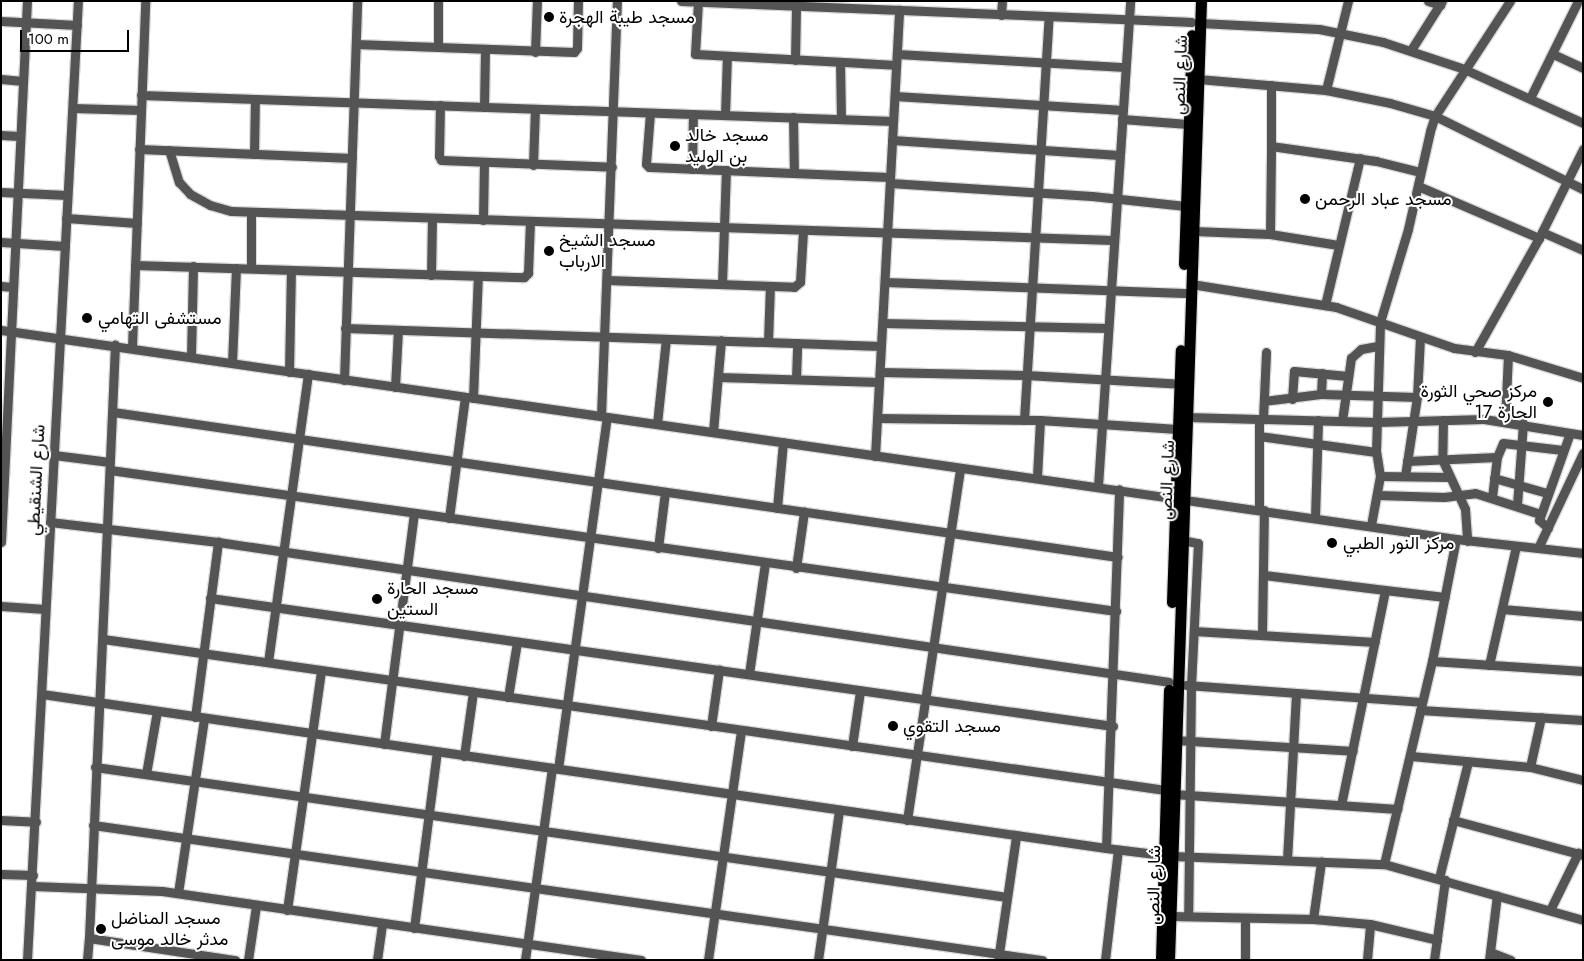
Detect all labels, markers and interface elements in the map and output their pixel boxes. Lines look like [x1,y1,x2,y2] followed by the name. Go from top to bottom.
[559,6,695,28] place label: مسجد طيبة الهجرة
[543,11,555,23] marker: مسجد طيبة الهجرة
[22,20,131,52] scale bar
[28,28,69,50] text: 100 m
[1168,35,1192,115] street label: شارع النص
[685,125,769,168] place label: مسجد خالد بن الوليد
[669,140,681,152] marker: مسجد خالد بن الوليد
[1315,188,1452,210] place label: مسجد عباد الرحمن
[1299,193,1311,205] marker: مسجد عباد الرحمن
[559,230,655,272] place label: مسجد الشيخ الارباب
[543,245,555,257] marker: مسجد الشيخ الارباب
[98,307,222,329] place label: مستشفى التهامي
[80,311,94,325] marker: مستشفى التهامي
[1420,381,1537,424] place label: مركز صحي الثورة الحارة 17
[1541,395,1555,409] marker: مركز صحي الثورة الحارة 17
[22,424,50,536] street label: شارع الشنقيطي
[1155,440,1179,520] street label: شارع النص
[1343,532,1454,554] place label: مركز النور الطبي
[1325,536,1339,550] marker: مركز النور الطبي
[387,578,479,620] place label: مسجد الحارة الستين
[371,593,383,605] marker: مسجد الحارة الستين
[903,715,1001,737] place label: مسجد التقوي
[887,720,899,732] marker: مسجد التقوي
[1143,845,1165,925] street label: شارع النص
[111,908,228,951] place label: مسجد المناضل مدثر خالد موسى
[95,923,107,935] marker: مسجد المناضل مدثر خالد موسى

